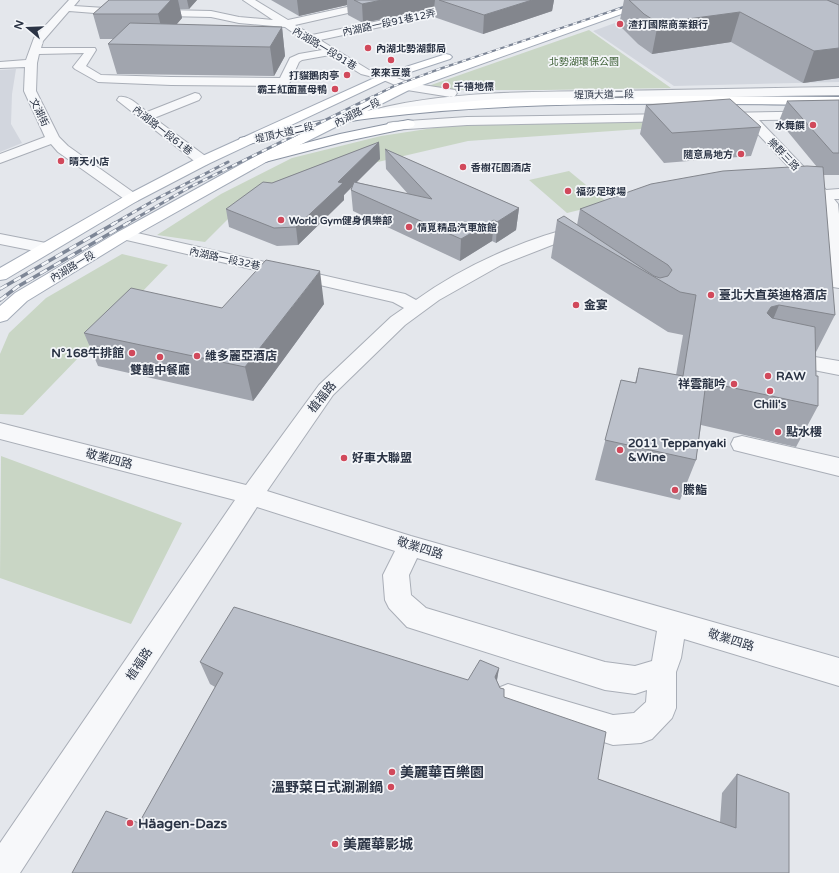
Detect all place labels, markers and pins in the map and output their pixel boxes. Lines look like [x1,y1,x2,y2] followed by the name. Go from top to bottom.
[615,19,625,29] marker: 渣打國際商業銀行
[628,19,708,31] place label: 渣打國際商業銀行
[363,43,373,53] marker: 內湖北勢湖郵局
[376,43,446,55] place label: 內湖北勢湖郵局
[386,55,396,65] marker: 來來豆漿
[371,67,411,79] place label: 來來豆漿
[289,70,339,82] place label: 打貓鵝肉亭
[342,70,352,80] marker: 打貓鵝肉亭
[441,81,451,91] marker: 千禧地標
[454,81,494,93] place label: 千禧地標
[257,84,327,96] place label: 霸王紅面薑母鴨
[330,84,340,94] marker: 霸王紅面薑母鴨
[775,120,805,132] place label: 水舞饌
[808,120,818,130] marker: 水舞饌
[683,149,733,161] place label: 隨意鳥地方
[736,149,746,159] marker: 隨意鳥地方
[56,156,66,166] marker: 晴天小店
[69,156,109,168] place label: 晴天小店
[458,162,468,172] marker: 香樹花園酒店
[470,162,531,174] place label: 香樹花園酒店
[563,186,573,196] marker: 福莎足球場
[576,186,626,198] place label: 福莎足球場
[276,215,286,225] marker: World Gym健身俱樂部
[289,215,392,227] place label: World Gym健身俱樂部
[404,222,414,232] marker: 情覓精品汽車旅館
[417,222,497,234] place label: 情覓精品汽車旅館
[719,288,827,302] place label: 臺北大直英迪格酒店
[706,290,716,300] marker: 臺北大直英迪格酒店
[584,298,608,312] place label: 金宴
[571,300,581,310] marker: 金宴
[51,346,124,360] place label: N°168牛排館
[127,348,137,358] marker: N°168牛排館
[205,349,277,363] place label: 維多麗亞酒店
[192,351,202,361] marker: 維多麗亞酒店
[155,352,165,362] marker: 雙囍中餐廳
[130,363,190,377] place label: 雙囍中餐廳
[776,369,806,383] place label: RAW
[763,371,773,381] marker: RAW
[678,377,726,391] place label: 祥雲龍吟
[729,379,739,389] marker: 祥雲龍吟
[765,386,775,396] marker: Chili's
[753,397,787,411] place label: Chili's
[786,425,822,439] place label: 點水樓
[773,427,783,437] marker: 點水樓
[628,436,726,464] place label: 2011 Teppanyaki &Wine
[615,445,625,455] marker: 2011 Teppanyaki &Wine
[352,451,412,465] place label: 好車大聯盟
[339,453,349,463] marker: 好車大聯盟
[683,483,707,497] place label: 騰鮨
[670,485,680,495] marker: 騰鮨
[400,764,484,781] place label: 美麗華百樂園
[387,767,397,777] marker: 美麗華百樂園
[271,779,383,796] place label: 溫野菜日式涮涮鍋
[386,782,396,792] marker: 溫野菜日式涮涮鍋
[138,815,228,832] place label: Häagen-Dazs
[125,818,135,828] marker: Häagen-Dazs
[343,836,413,853] place label: 美麗華影城
[330,839,340,849] marker: 美麗華影城

